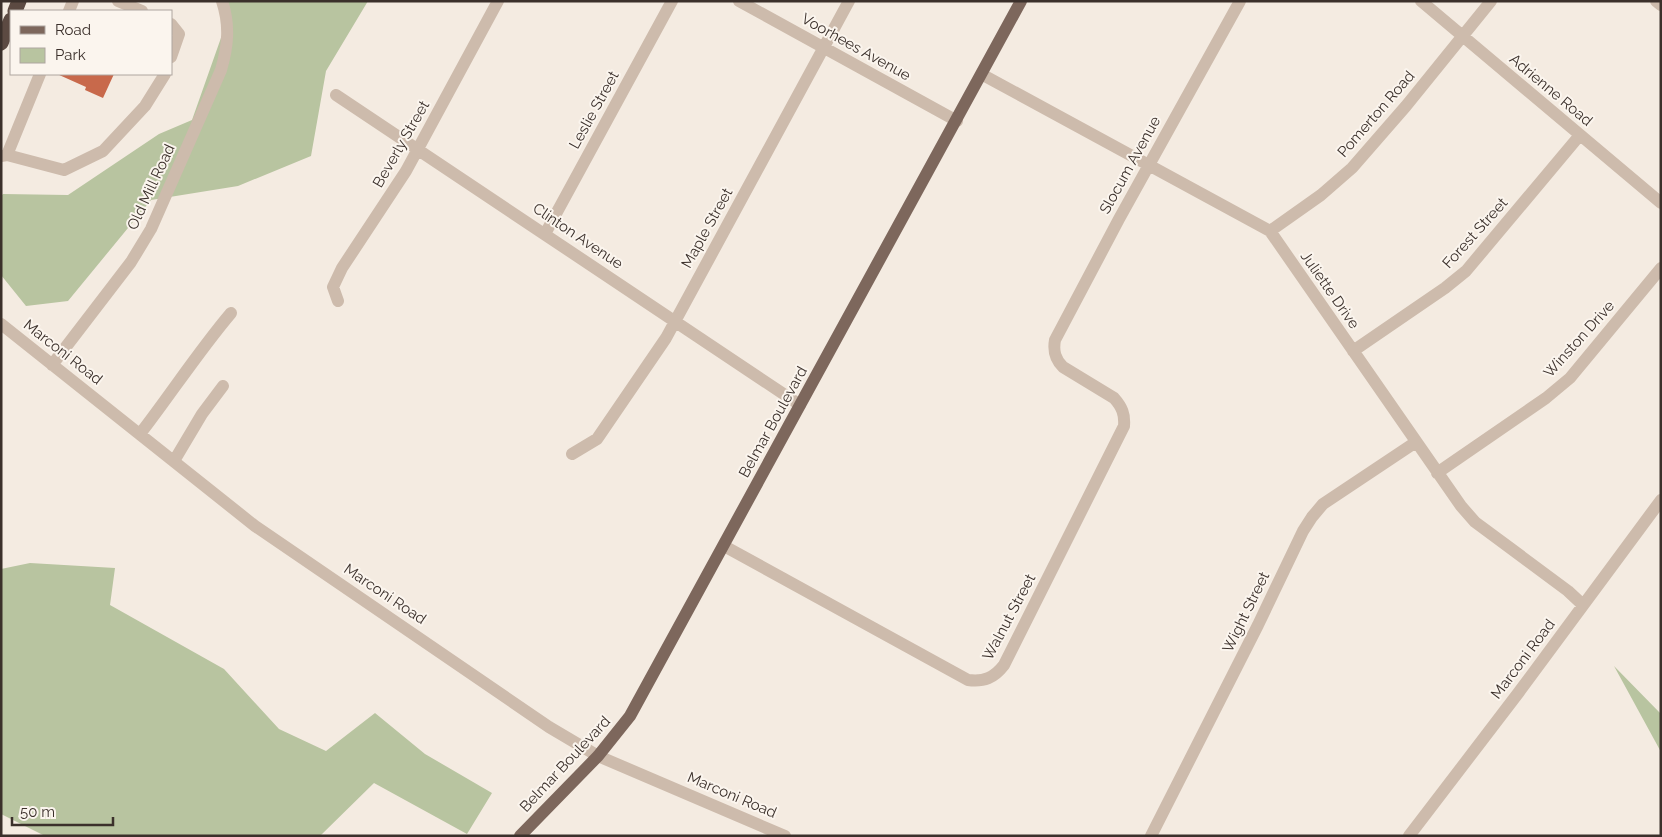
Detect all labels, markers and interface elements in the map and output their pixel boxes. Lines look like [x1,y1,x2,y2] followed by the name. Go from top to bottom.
[10,10,172,75] legend
[798,10,914,85] street label: Voorhees Avenue
[55,21,91,39] text: Road
[55,46,86,64] text: Park
[1506,50,1596,130] street label: Adrienne Road
[1334,67,1418,161] street label: Pomerton Road
[565,68,623,152] street label: Leslie Street
[369,97,433,191] street label: Beverly Street
[1096,113,1164,217] street label: Slocum Avenue
[123,141,179,233] street label: Old Mill Road
[678,185,736,271] street label: Maple Street
[1439,194,1511,272] street label: Forest Street
[529,199,627,273] street label: Clinton Avenue
[1297,248,1363,332] street label: Juliette Drive
[1540,297,1618,381] street label: Winston Drive
[20,316,106,388] street label: Marconi Road
[735,363,811,481] street label: Belmar Boulevard
[341,560,429,628] street label: Marconi Road
[1219,569,1273,655] street label: Wight Street
[979,571,1039,663] street label: Walnut Street
[1487,616,1559,702] street label: Marconi Road
[516,712,614,816] street label: Belmar Boulevard
[685,768,779,822] street label: Marconi Road
[12,794,114,826] scale bar
[20,803,55,821] text: 50 m

